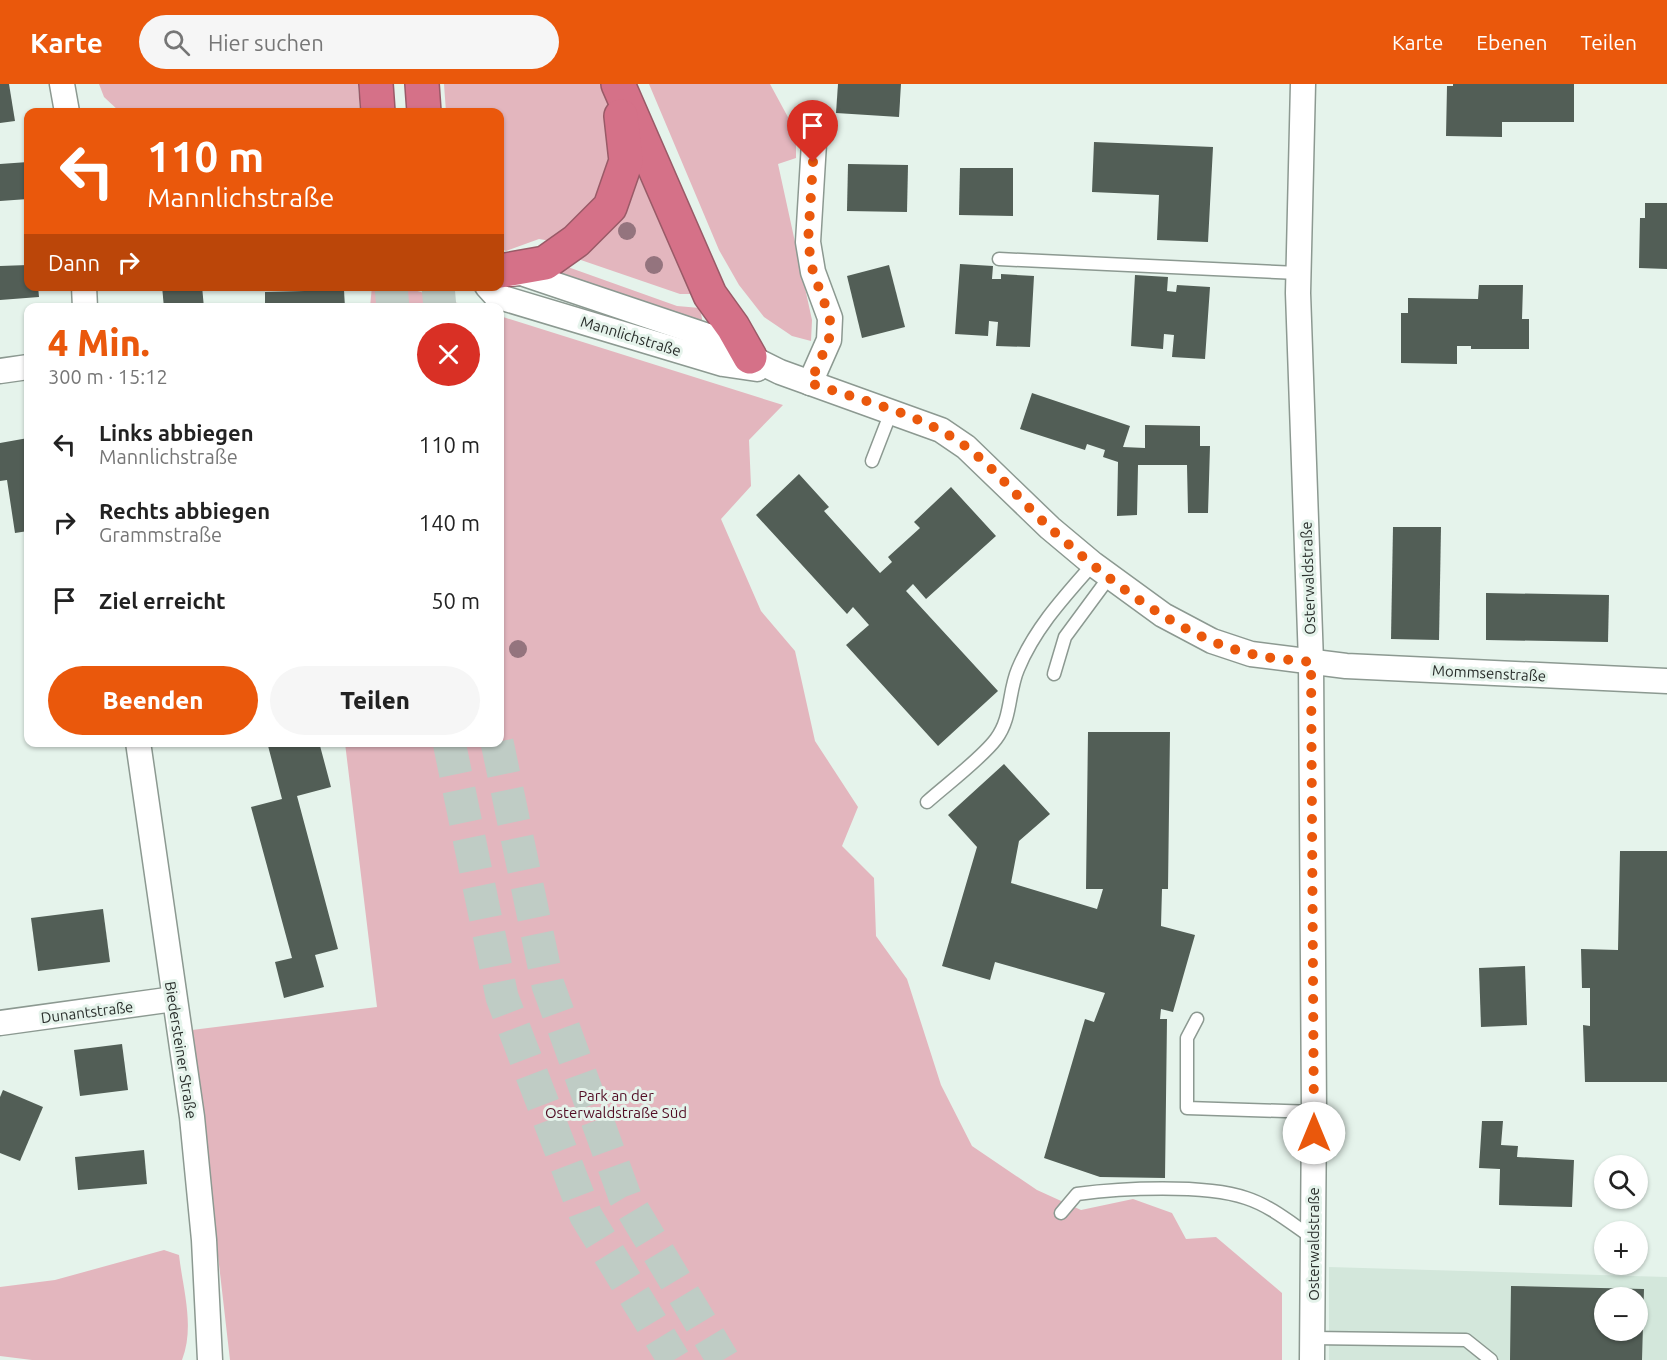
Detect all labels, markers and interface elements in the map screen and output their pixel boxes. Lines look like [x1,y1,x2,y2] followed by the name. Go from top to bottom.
[139,15,559,69] search box
[160,26,193,59] icon: search
[30,27,103,58] text: Karte
[208,30,324,55] text: Hier suchen
[1392,30,1443,54] text: Karte
[1476,30,1548,54] text: Ebenen
[1581,30,1637,54] text: Teilen
[787,100,838,162] pin
[796,109,829,142] icon: arrive
[48,132,126,210] icon: left
[147,133,264,180] text: 110 m
[147,182,334,212] text: Mannlichstraße
[112,246,145,279] icon: right
[48,250,100,275] text: Dann
[579,313,683,359] street label: Mannlichstraße
[48,322,150,363] text: 4 Min.
[417,323,480,386] button: close
[48,365,168,388] text: 300 m · 15:12
[99,420,254,445] text: Links abbiegen
[48,428,81,461] icon: left
[419,432,480,457] text: 110 m
[99,445,238,468] text: Mannlichstraße
[99,498,270,523] text: Rechts abbiegen
[48,506,81,539] icon: right
[419,510,480,535] text: 140 m
[1298,521,1318,635] street label: Osterwaldstraße
[99,523,222,546] text: Grammstraße
[48,584,81,617] icon: arrive
[99,588,226,613] text: Ziel erreicht
[431,588,480,613] text: 50 m
[1432,662,1546,684] street label: Mommsenstraße
[48,666,258,735] button: Beenden
[270,666,480,735] button: Teilen
[162,980,200,1120] street label: Biedersteiner Straße
[40,998,134,1026] street label: Dunantstraße
[545,1087,687,1121] park label: Park an der Osterwaldstraße Süd
[1282,1101,1346,1165] position arrow
[1594,1155,1648,1341] map controls
[1594,1155,1648,1209] button: search
[1305,1187,1322,1301] street label: Osterwaldstraße
[1594,1221,1648,1275] button: +
[1594,1287,1648,1341] button: −

